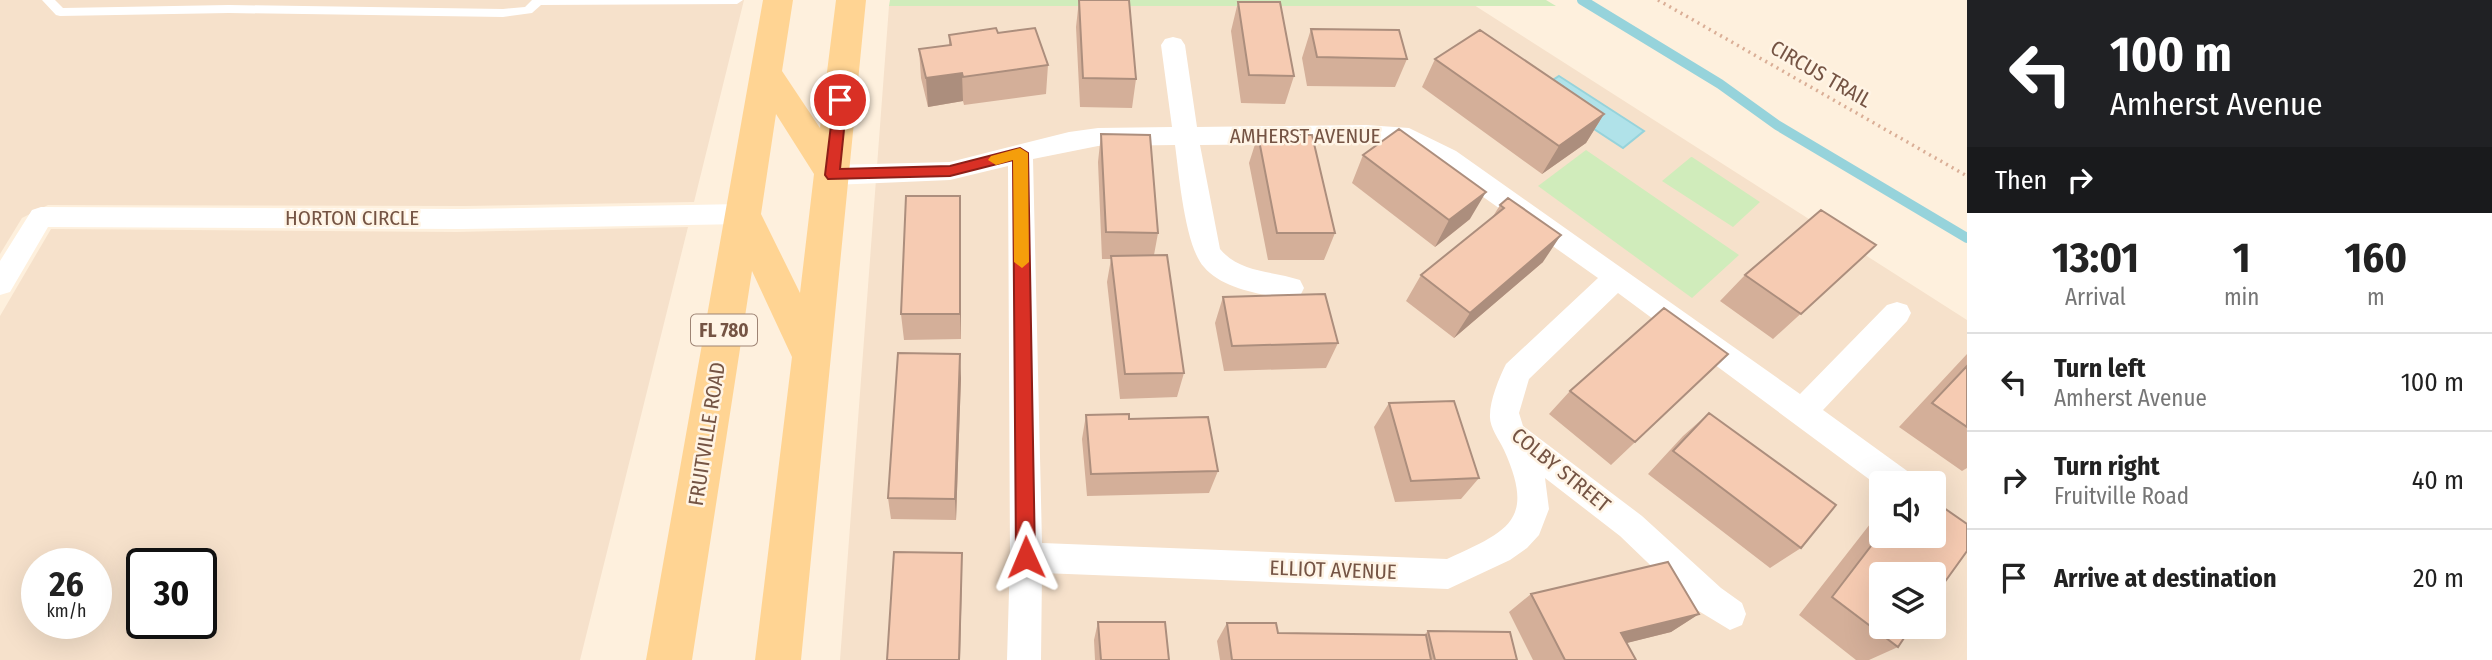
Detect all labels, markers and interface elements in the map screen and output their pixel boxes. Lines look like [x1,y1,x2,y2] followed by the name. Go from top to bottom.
[2110,25,2232,84] text: 100 m
[1995,28,2086,119] icon: left
[1766,35,1877,114] street label: CIRCUS TRAIL
[810,70,870,130] pin
[821,81,859,119] icon: arrive
[2110,85,2323,123] text: Amherst Avenue
[1230,123,1380,149] street label: AMHERST AVENUE
[2061,161,2099,199] icon: right
[1995,165,2047,196] text: Then
[285,205,419,231] street label: HORTON CIRCLE
[2052,233,2139,283] text: 13:01
[2233,233,2251,283] text: 1
[2344,233,2407,283] text: 160
[2065,283,2126,311] text: Arrival
[2224,283,2259,311] text: min
[2367,283,2385,311] text: m
[691,314,757,346] road number: FL 780
[2054,353,2146,384] text: Turn left
[683,360,731,508] street label: FRUITVILLE ROAD
[1995,363,2033,401] icon: left
[2401,367,2464,398] text: 100 m
[2054,384,2207,412] text: Amherst Avenue
[1506,422,1616,518] street label: COLBY STREET
[2054,451,2160,482] text: Turn right
[1995,461,2033,499] icon: right
[2412,465,2464,496] text: 40 m
[1869,471,1946,639] map controls
[1869,471,1946,548] button: sound
[2054,482,2189,510] text: Fruitville Road
[989,520,1063,594] position arrow
[126,548,217,639] speed limit sign: 30
[1269,555,1397,585] street label: ELLIOT AVENUE
[1995,559,2033,597] icon: arrive
[1869,562,1946,639] button: layers
[49,563,84,605] text: 26
[2054,563,2277,594] text: Arrive at destination
[2413,563,2464,594] text: 20 m
[46,600,87,622] text: km/h

